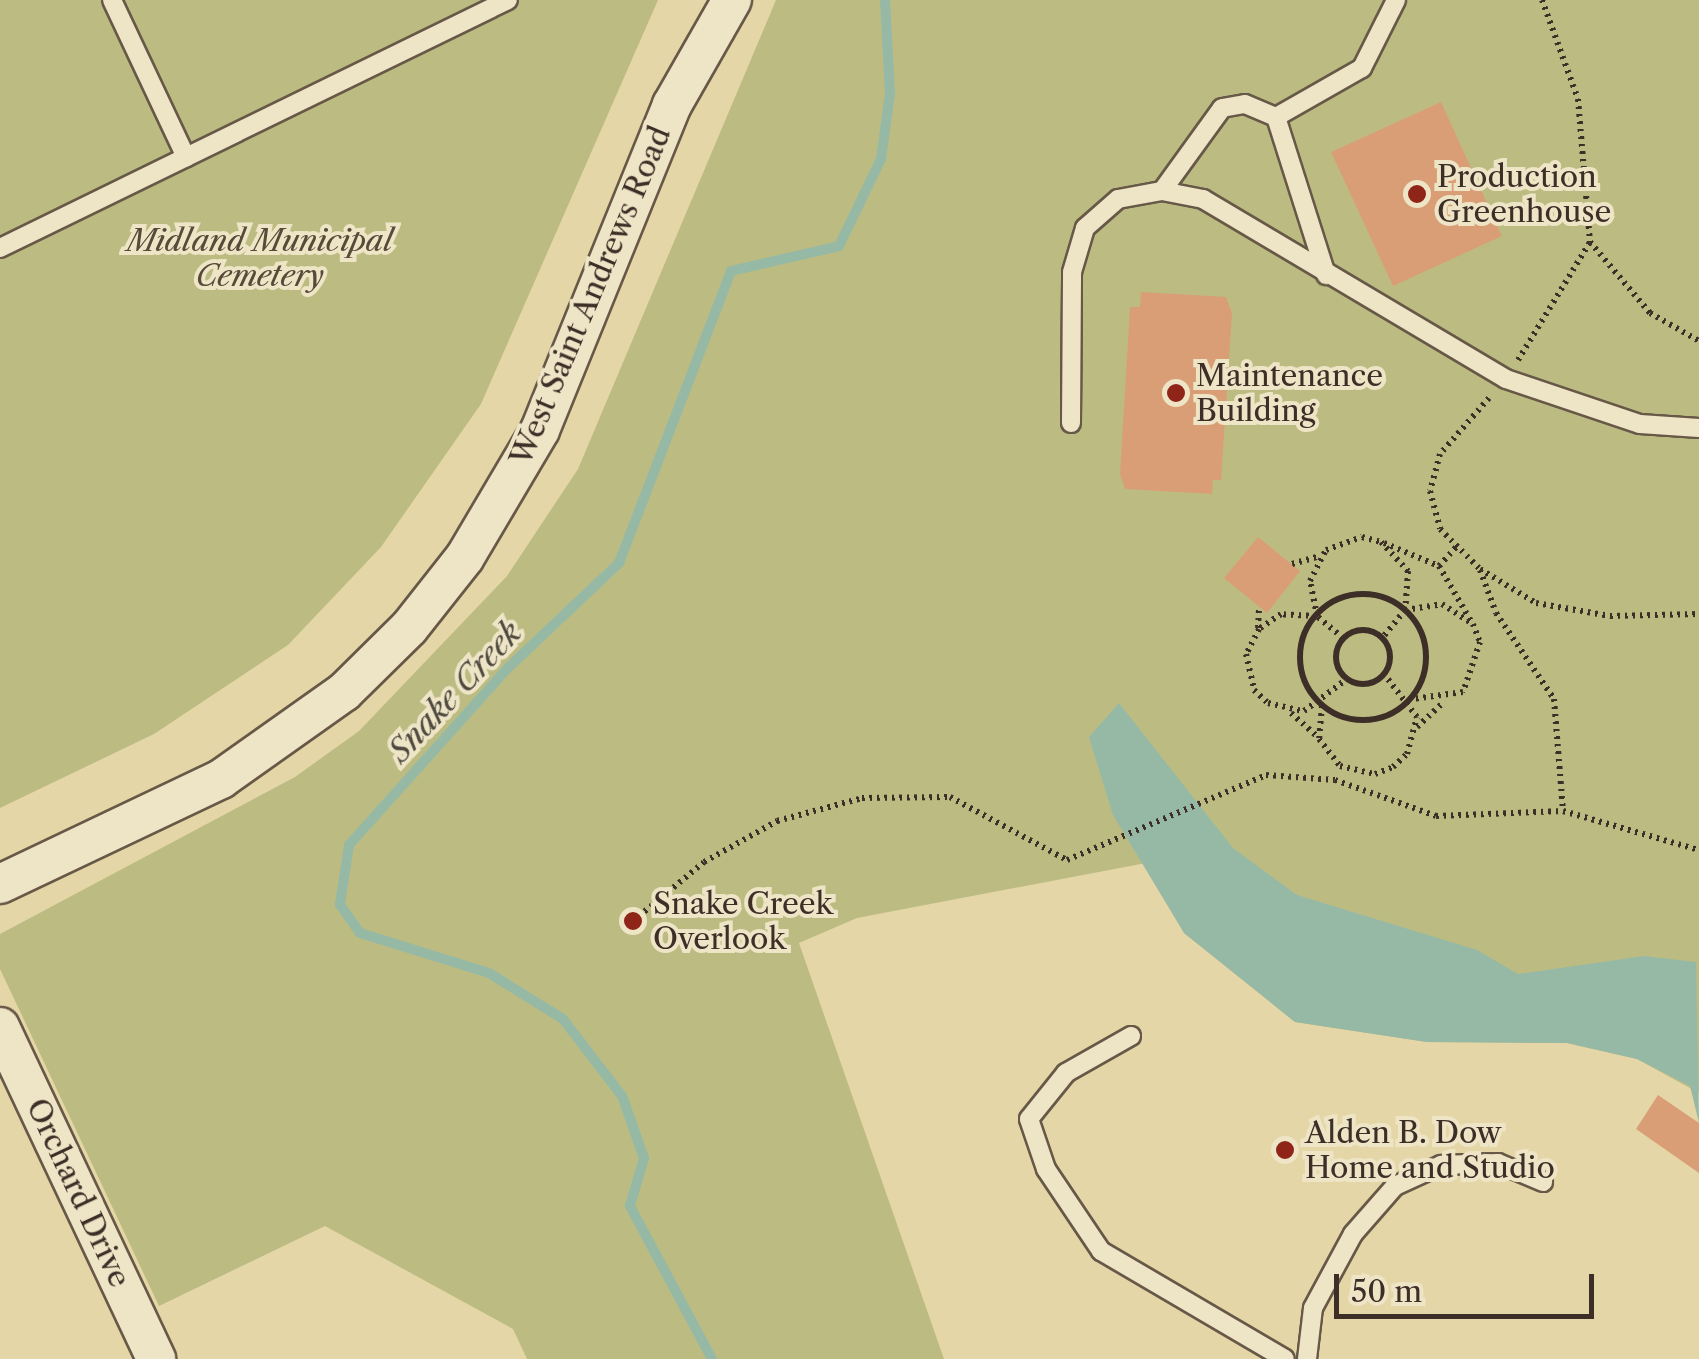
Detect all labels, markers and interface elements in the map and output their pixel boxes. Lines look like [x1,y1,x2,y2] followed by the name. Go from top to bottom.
[503,120,679,472] street label: West Saint Andrews Road
[1437,159,1611,230] place label: Production Greenhouse
[1406,183,1428,205] marker: Production Greenhouse
[127,223,393,294] park label: Midland Municipal Cemetery
[1196,358,1383,428] place label: Maintenance Building
[1165,382,1187,404] marker: Maintenance Building
[380,614,530,770] water label: Snake Creek
[653,886,833,956] place label: Snake Creek Overlook
[622,910,644,932] marker: Snake Creek Overlook
[19,1093,137,1293] street label: Orchard Drive
[1305,1115,1555,1186] place label: Alden B. Dow Home and Studio
[1274,1139,1296,1161] marker: Alden B. Dow Home and Studio
[1339,1254,1599,1316] scale bar
[1351,1273,1422,1310] text: 50 m

